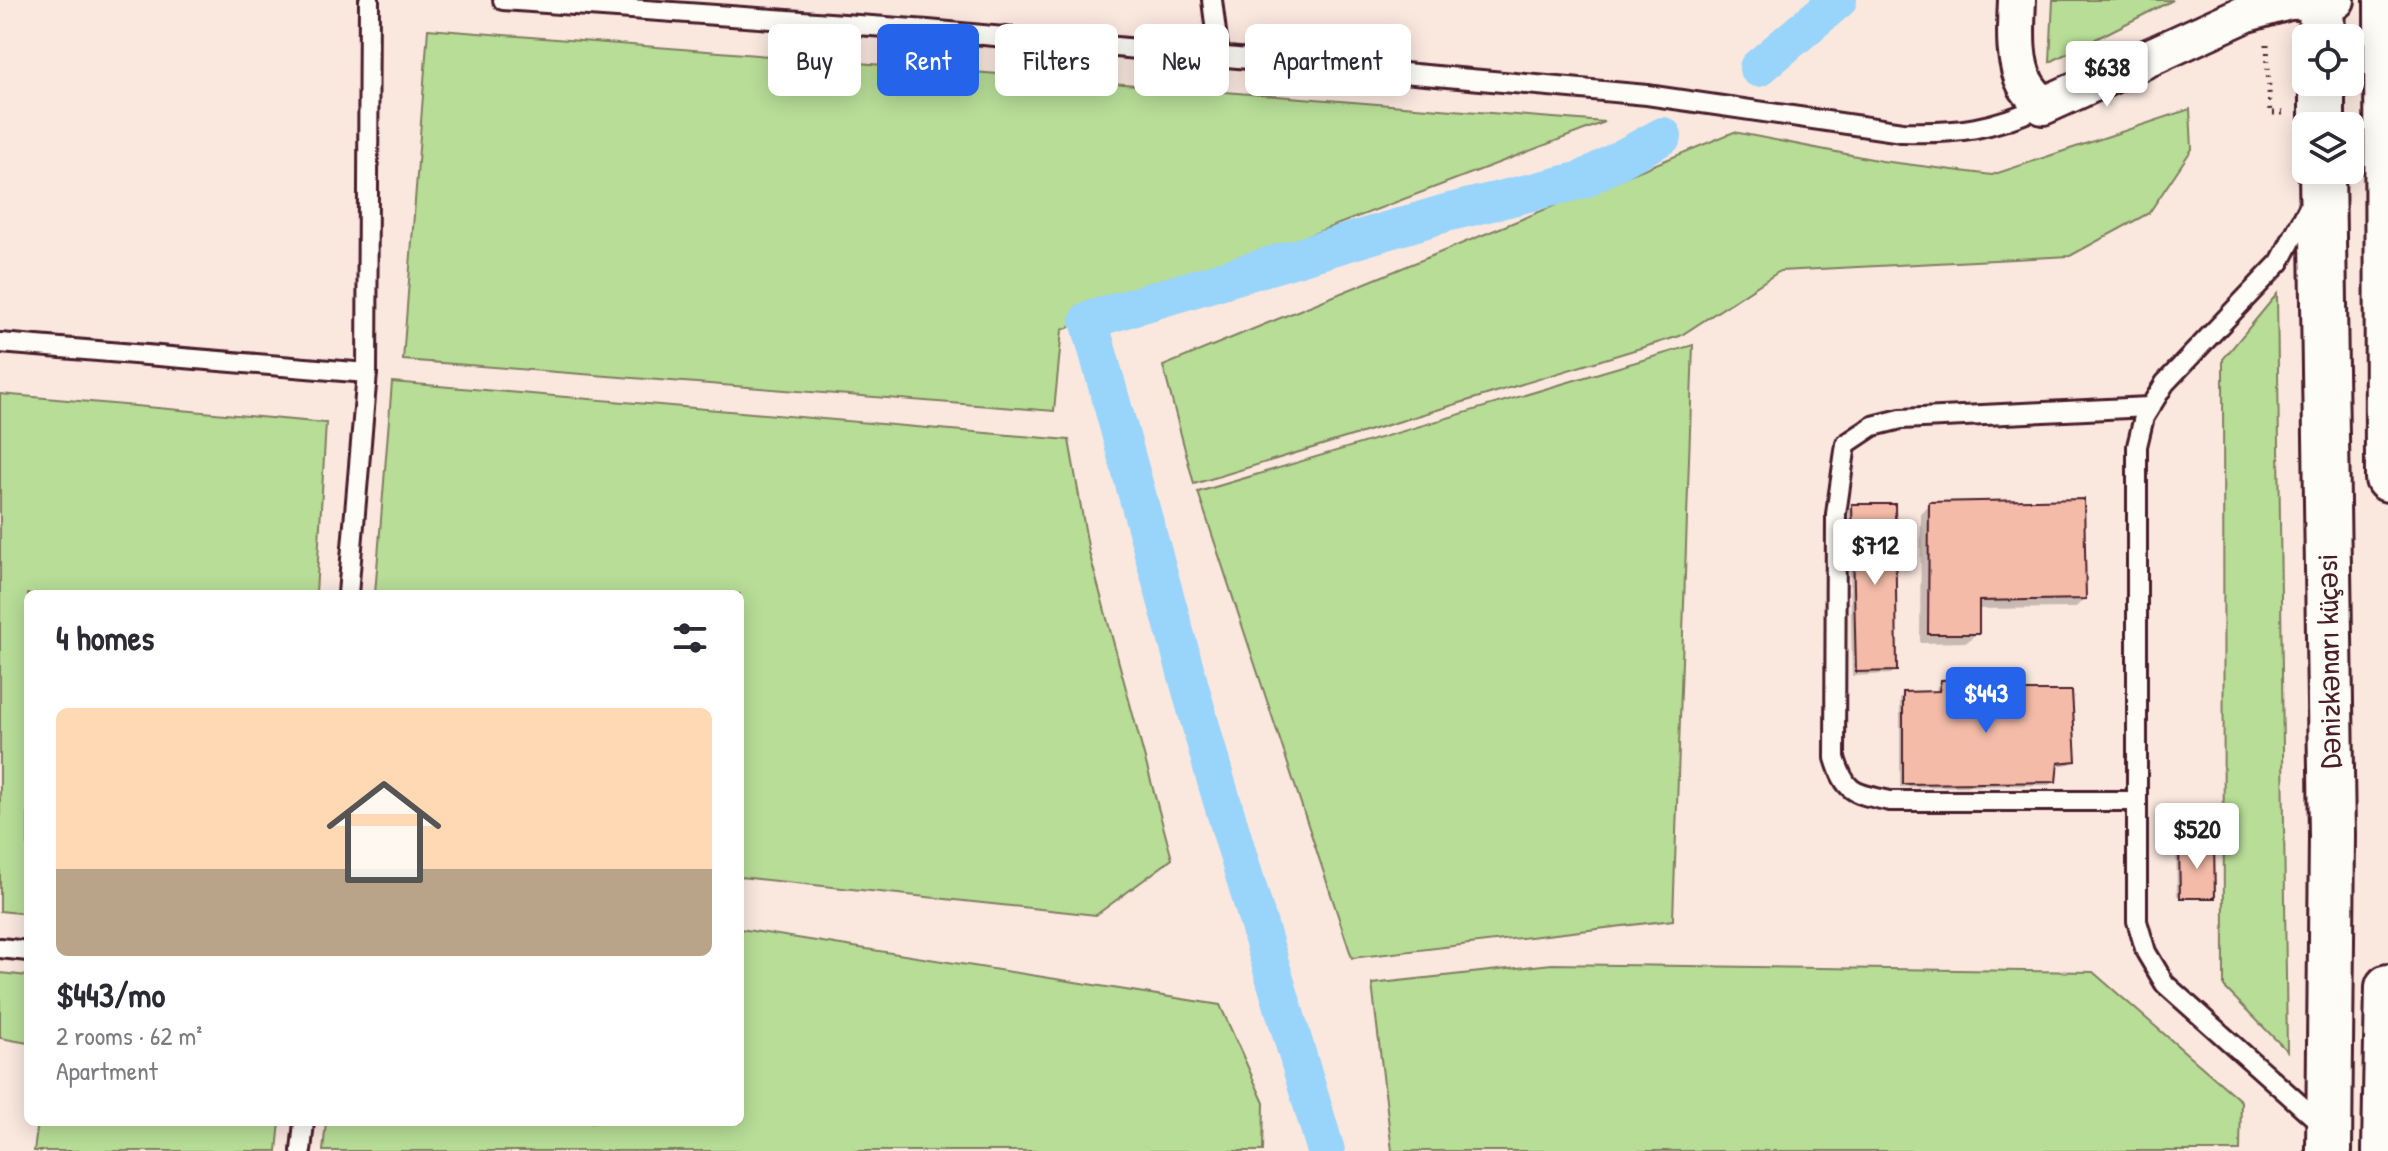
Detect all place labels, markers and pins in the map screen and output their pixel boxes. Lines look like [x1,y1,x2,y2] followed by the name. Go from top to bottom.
[2060,41,2154,109] pin: $638
[1828,519,1922,587] pin: $712
[1939,667,2033,735] pin: $443
[2150,803,2244,871] pin: $520

